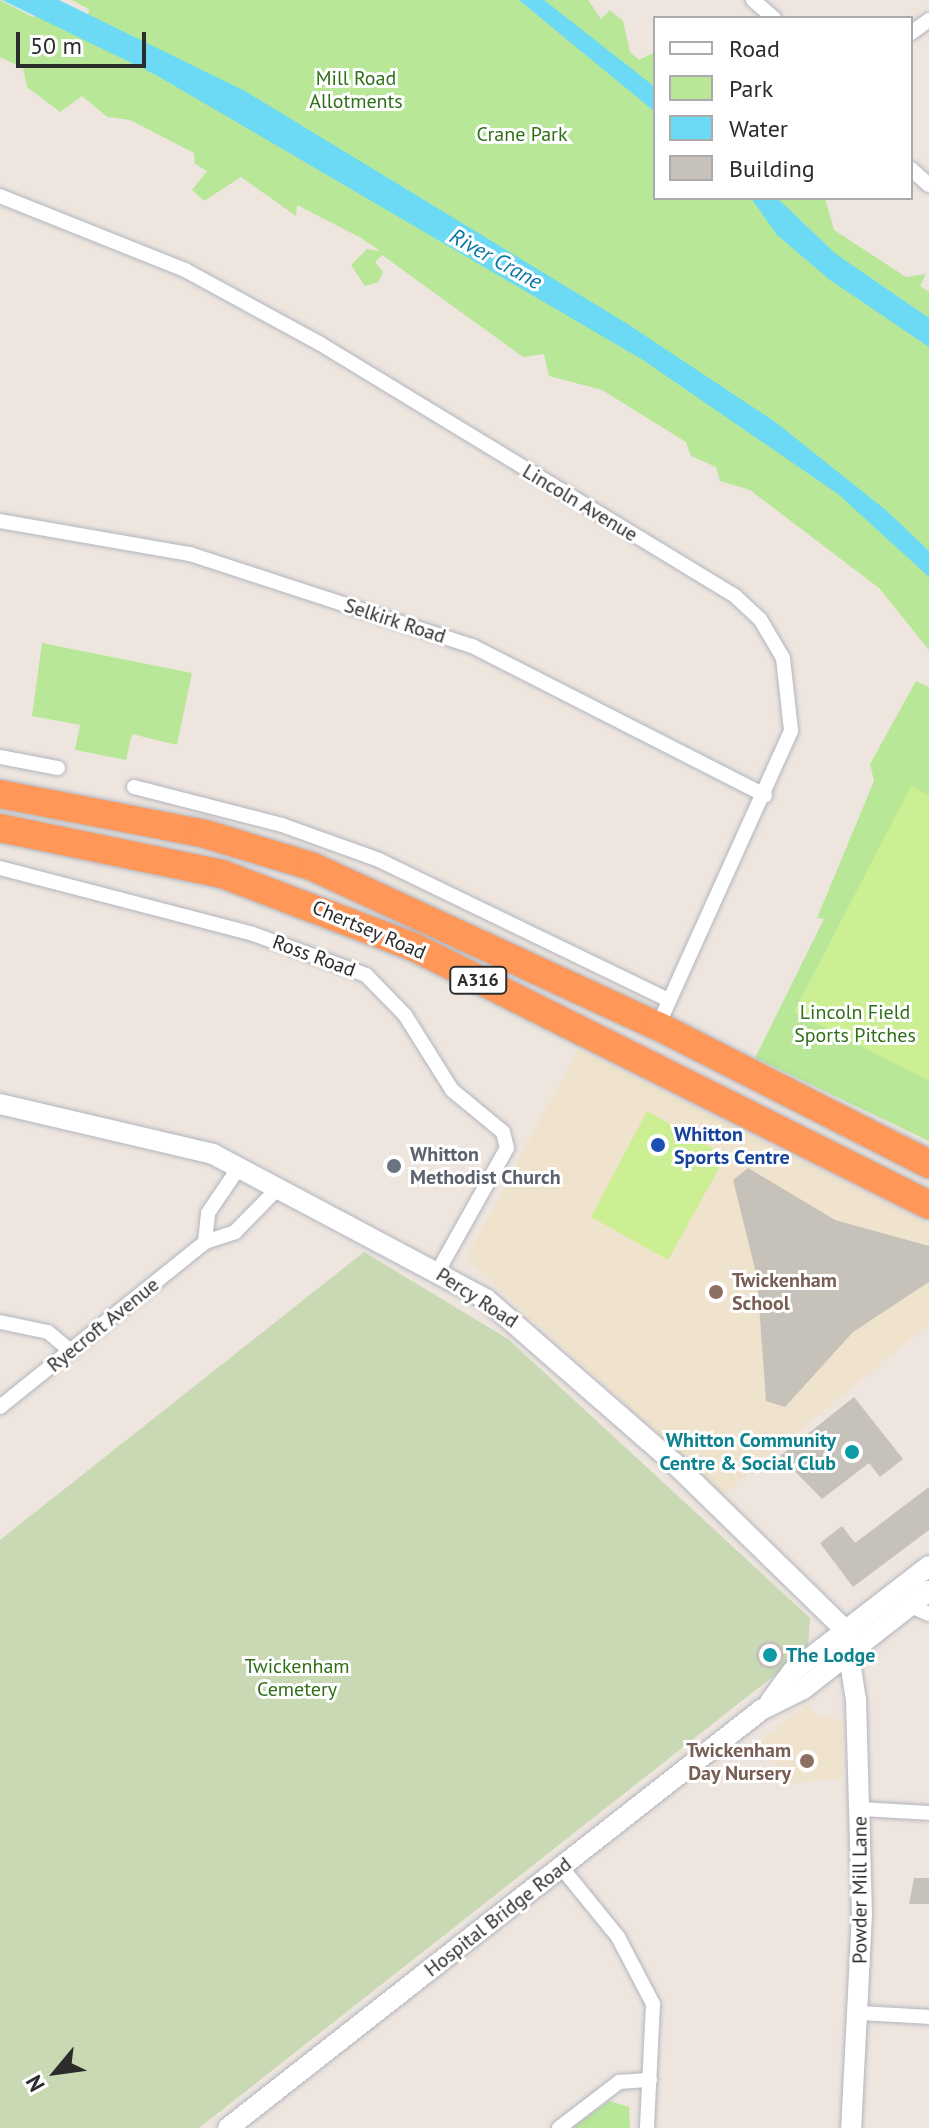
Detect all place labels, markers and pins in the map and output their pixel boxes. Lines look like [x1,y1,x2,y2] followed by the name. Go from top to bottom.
[674,1122,790,1169] place label: Whitton Sports Centre
[649,1136,667,1154] marker: Whitton Sports Centre
[410,1142,561,1189] place label: Whitton Methodist Church
[385,1157,403,1175] marker: Whitton Methodist Church
[732,1268,837,1315] place label: Twickenham School
[707,1283,725,1301] marker: Twickenham School
[659,1428,836,1475] place label: Whitton Community Centre & Social Club
[843,1443,861,1461] marker: Whitton Community Centre & Social Club
[786,1643,875,1667] place label: The Lodge
[761,1646,779,1664] marker: The Lodge
[686,1738,791,1785] place label: Twickenham Day Nursery
[798,1752,816,1770] marker: Twickenham Day Nursery

